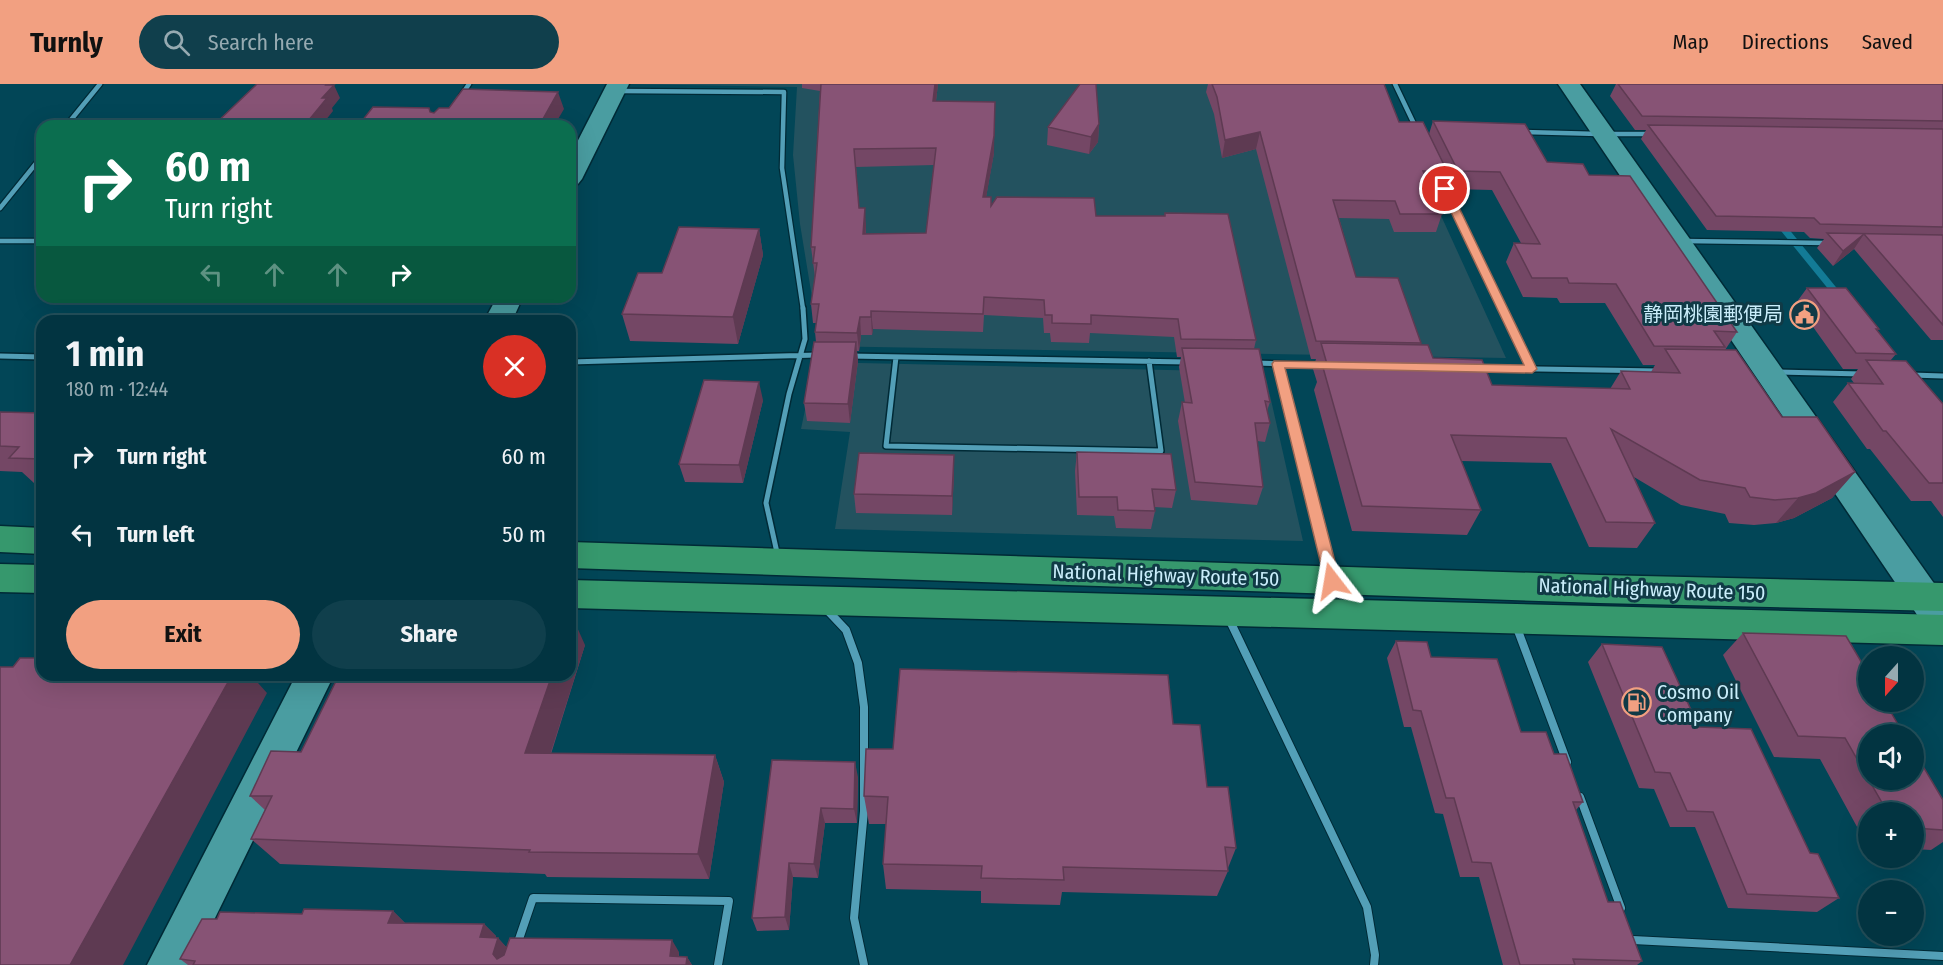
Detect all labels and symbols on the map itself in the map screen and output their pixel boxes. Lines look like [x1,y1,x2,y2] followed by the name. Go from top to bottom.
[1419,163,1470,214] pin
[1788,298,1820,330] public building icon: 静岡桃園郵便局
[1643,302,1783,326] place label: 静岡桃園郵便局
[1300,549,1364,613] position arrow
[1052,559,1280,591] street label: National Highway Route 150
[1538,573,1766,605] street label: National Highway Route 150
[1858,646,1924,712] north arrow
[1657,680,1739,727] place label: Cosmo Oil Company
[1620,687,1652,719] fuel station icon: Cosmo Oil Company

